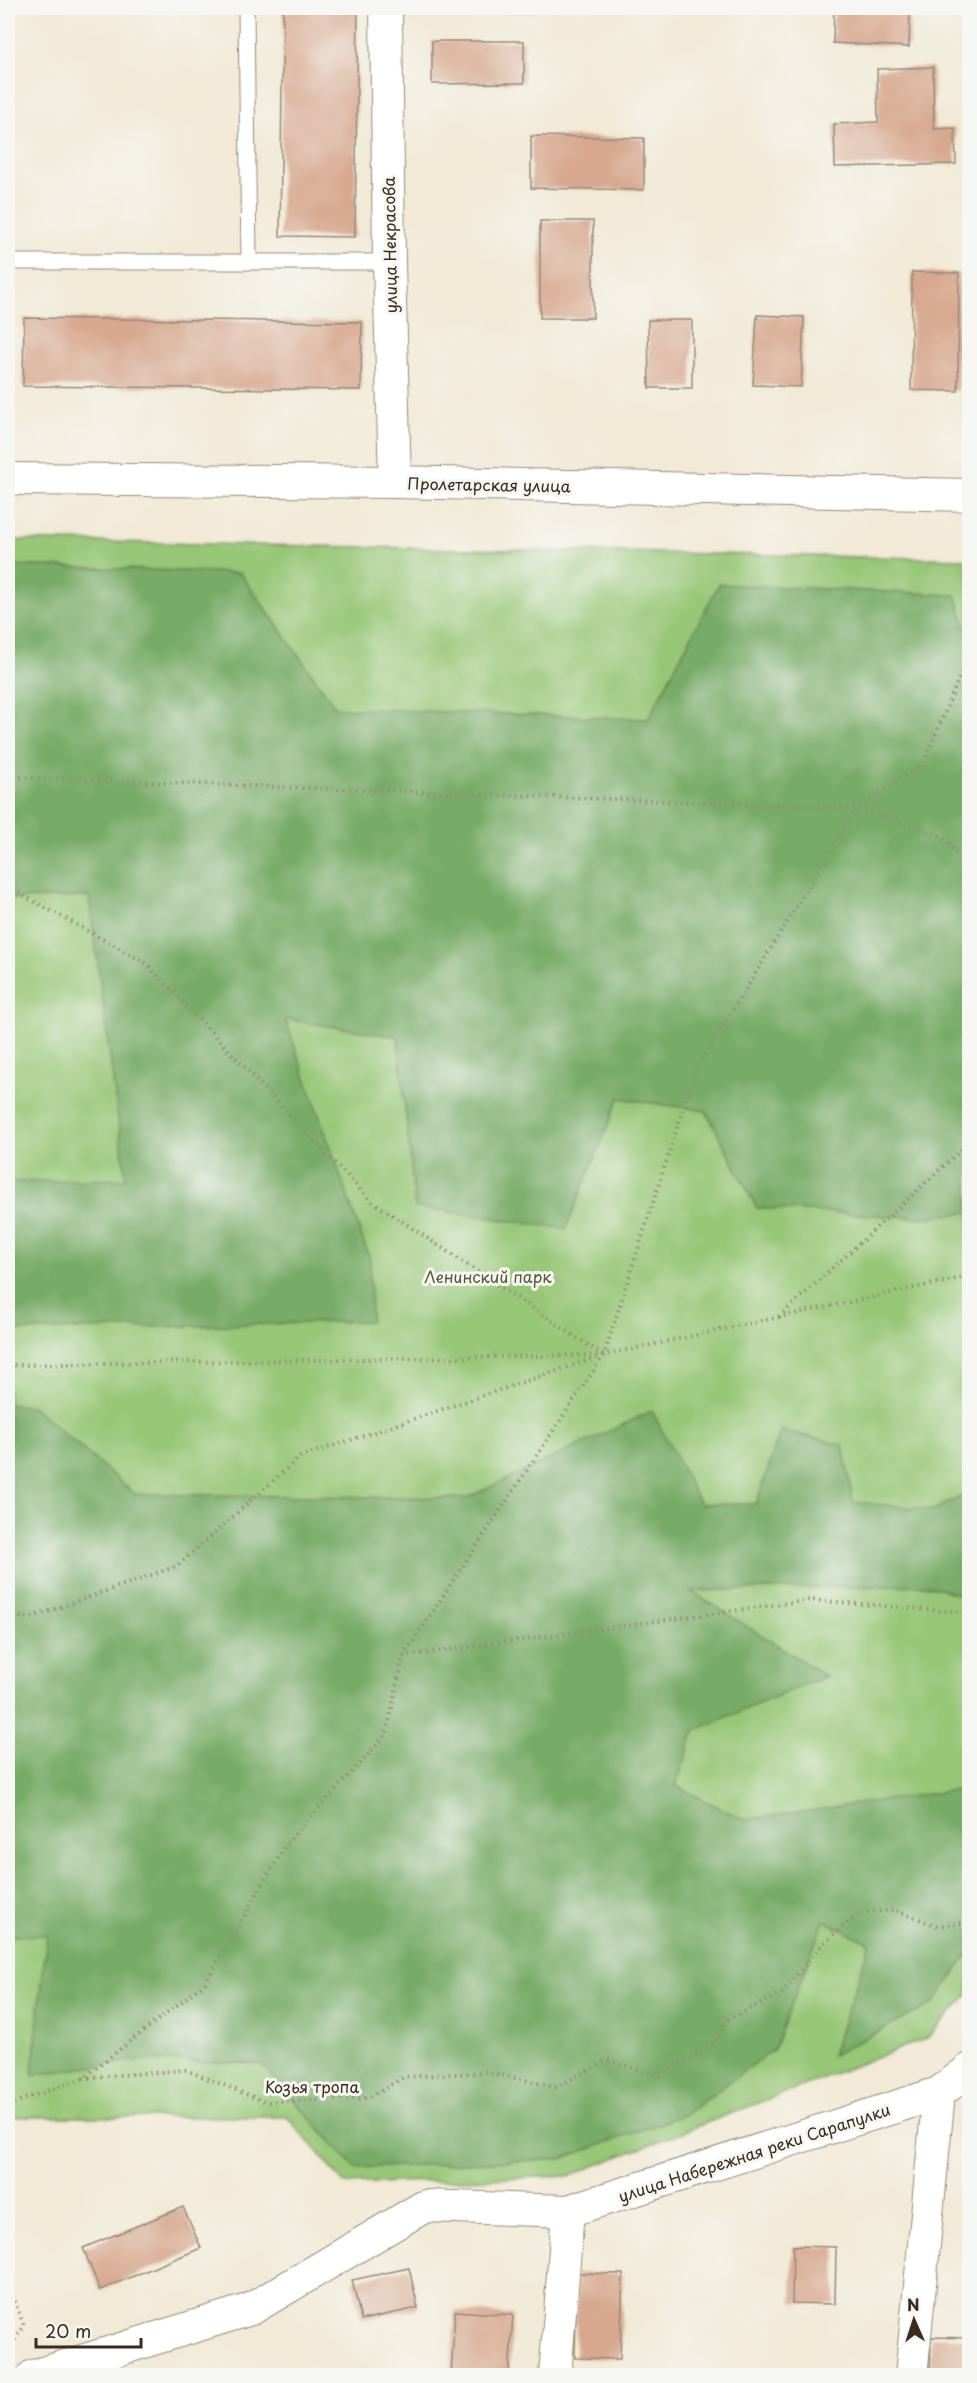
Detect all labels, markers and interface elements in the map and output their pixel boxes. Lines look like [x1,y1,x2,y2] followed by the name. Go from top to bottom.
[376,176,402,314] street label: улица Некрасова
[407,471,571,497] street label: Пролетарская улица
[424,1264,552,1288] park label: Ленинский парк
[265,2074,360,2098] street label: Козья тропа
[615,2097,893,2207] street label: улица Набережная реки Сарапулки
[884,2290,944,2350] north arrow
[906,2292,920,2316] text: N
[36,2311,141,2349] scale bar
[45,2317,91,2344] text: 20 m

